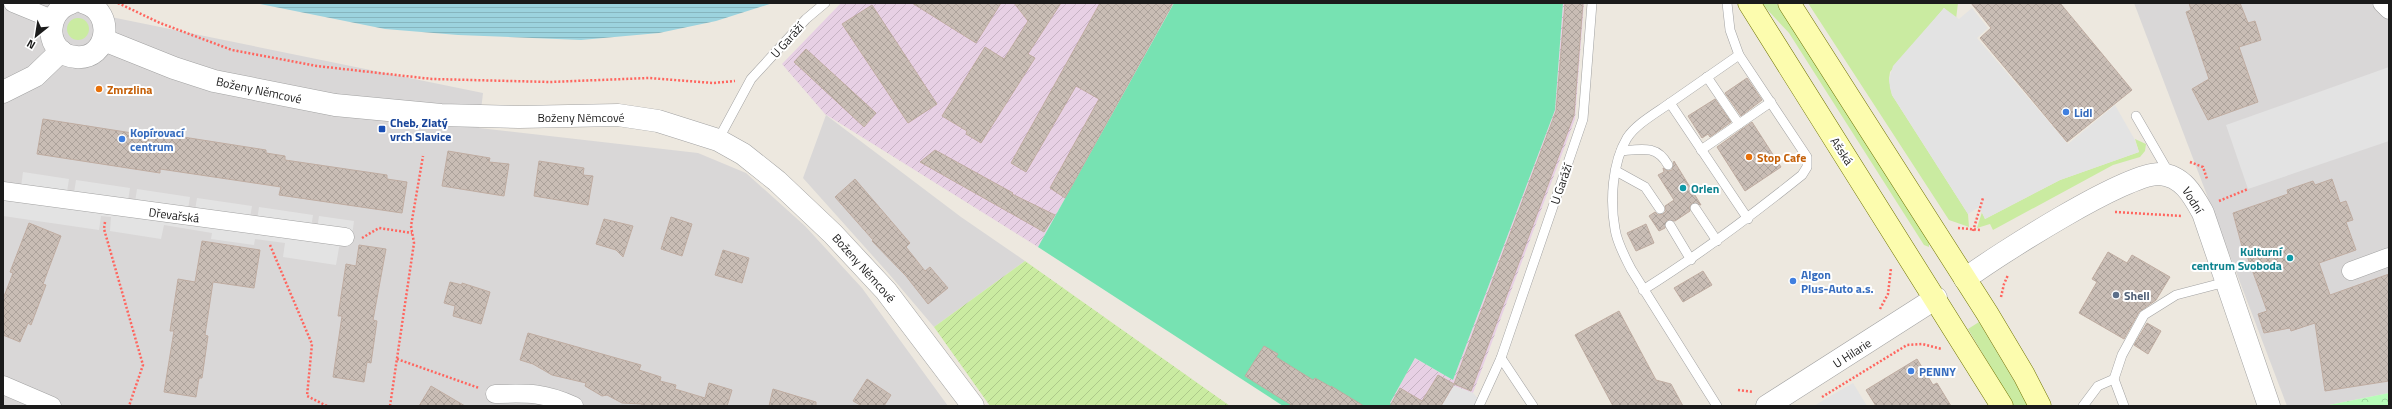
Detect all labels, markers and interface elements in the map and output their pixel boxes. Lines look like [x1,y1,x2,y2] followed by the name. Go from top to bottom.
[16,16,56,56] north arrow
[766,17,809,62] street label: U Garáží
[24,36,38,53] text: N
[214,72,304,108] street label: Boženy Němcové
[107,80,152,99] place label: Zmrzlina
[94,84,104,94] marker: Zmrzlina
[2074,103,2093,122] place label: Lidl
[2061,107,2071,117] marker: Lidl
[537,108,625,127] street label: Boženy Němcové
[390,113,451,146] place label: Cheb, Zlatý vrch Slavice
[130,123,185,156] place label: Kopírovací centrum
[377,124,387,134] marker: Cheb, Zlatý vrch Slavice
[1826,133,1858,169] street label: Ašská
[117,134,127,144] marker: Kopírovací centrum
[1757,148,1806,167] place label: Stop Cafe
[1744,152,1754,162] marker: Stop Cafe
[1545,160,1577,207] street label: U Garáží
[1691,179,1719,198] place label: Orlen
[1678,183,1688,193] marker: Orlen
[2177,183,2209,218] street label: Vodní
[148,202,200,228] street label: Dřevařská
[828,229,900,307] street label: Boženy Němcové
[2191,242,2283,275] place label: Kulturní centrum Svoboda
[2285,253,2295,263] marker: Kulturní centrum Svoboda
[1801,265,1874,298] place label: Algon Plus-Auto a.s.
[1788,276,1798,286] marker: Algon Plus-Auto a.s.
[2124,286,2150,305] place label: Shell
[2111,290,2121,300] marker: Shell
[1829,333,1875,373] street label: U Hilarie
[1919,362,1956,381] place label: PENNY
[1906,366,1916,376] marker: PENNY

